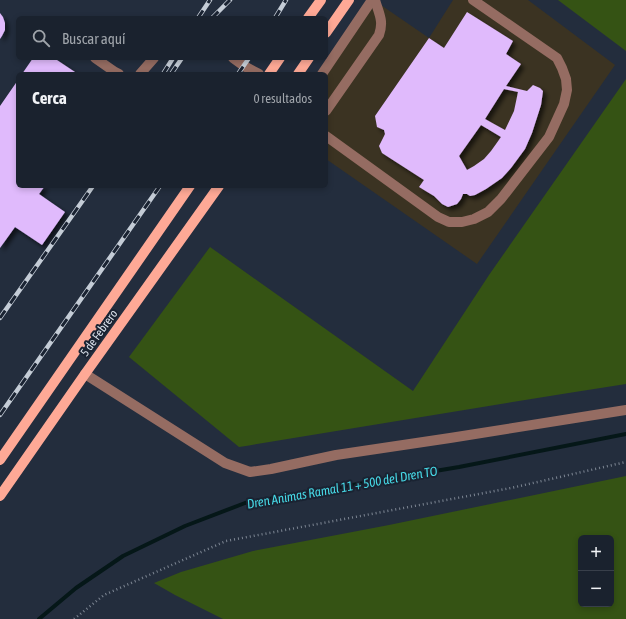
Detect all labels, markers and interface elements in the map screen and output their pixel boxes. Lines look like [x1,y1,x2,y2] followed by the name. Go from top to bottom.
[16,16,328,60] search box
[30,27,52,49] icon: search
[62,30,125,47] text: Buscar aquí
[32,88,67,108] text: Cerca
[253,91,312,106] text: 0 resultados
[77,307,121,359] street label: 5 de Febrero
[246,463,439,512] water label: Dren Animas Ramal 11 + 500 del Dren TO
[578,535,614,607] map controls
[578,535,614,571] button: +
[578,571,614,607] button: −

